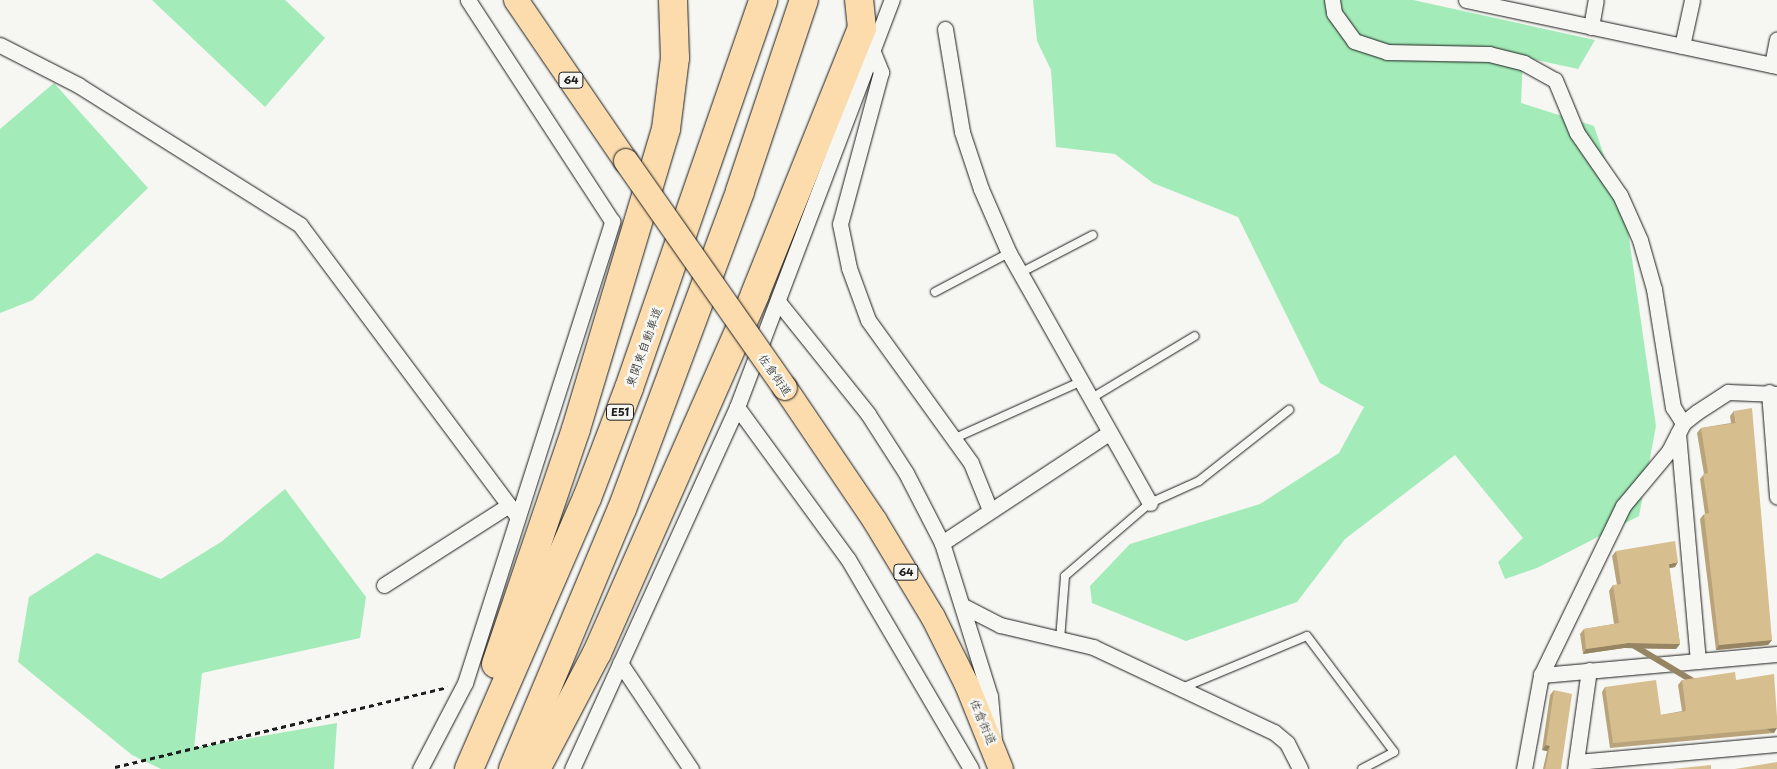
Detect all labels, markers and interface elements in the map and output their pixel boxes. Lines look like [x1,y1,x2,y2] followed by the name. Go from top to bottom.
[557,72,585,88] road number: 64
[623,305,665,389] street label: 東関東自動車道
[755,351,795,399] street label: 佐倉街道
[605,404,635,421] road number: E51
[892,564,920,580] road number: 64
[967,697,999,747] street label: 佐倉街道

